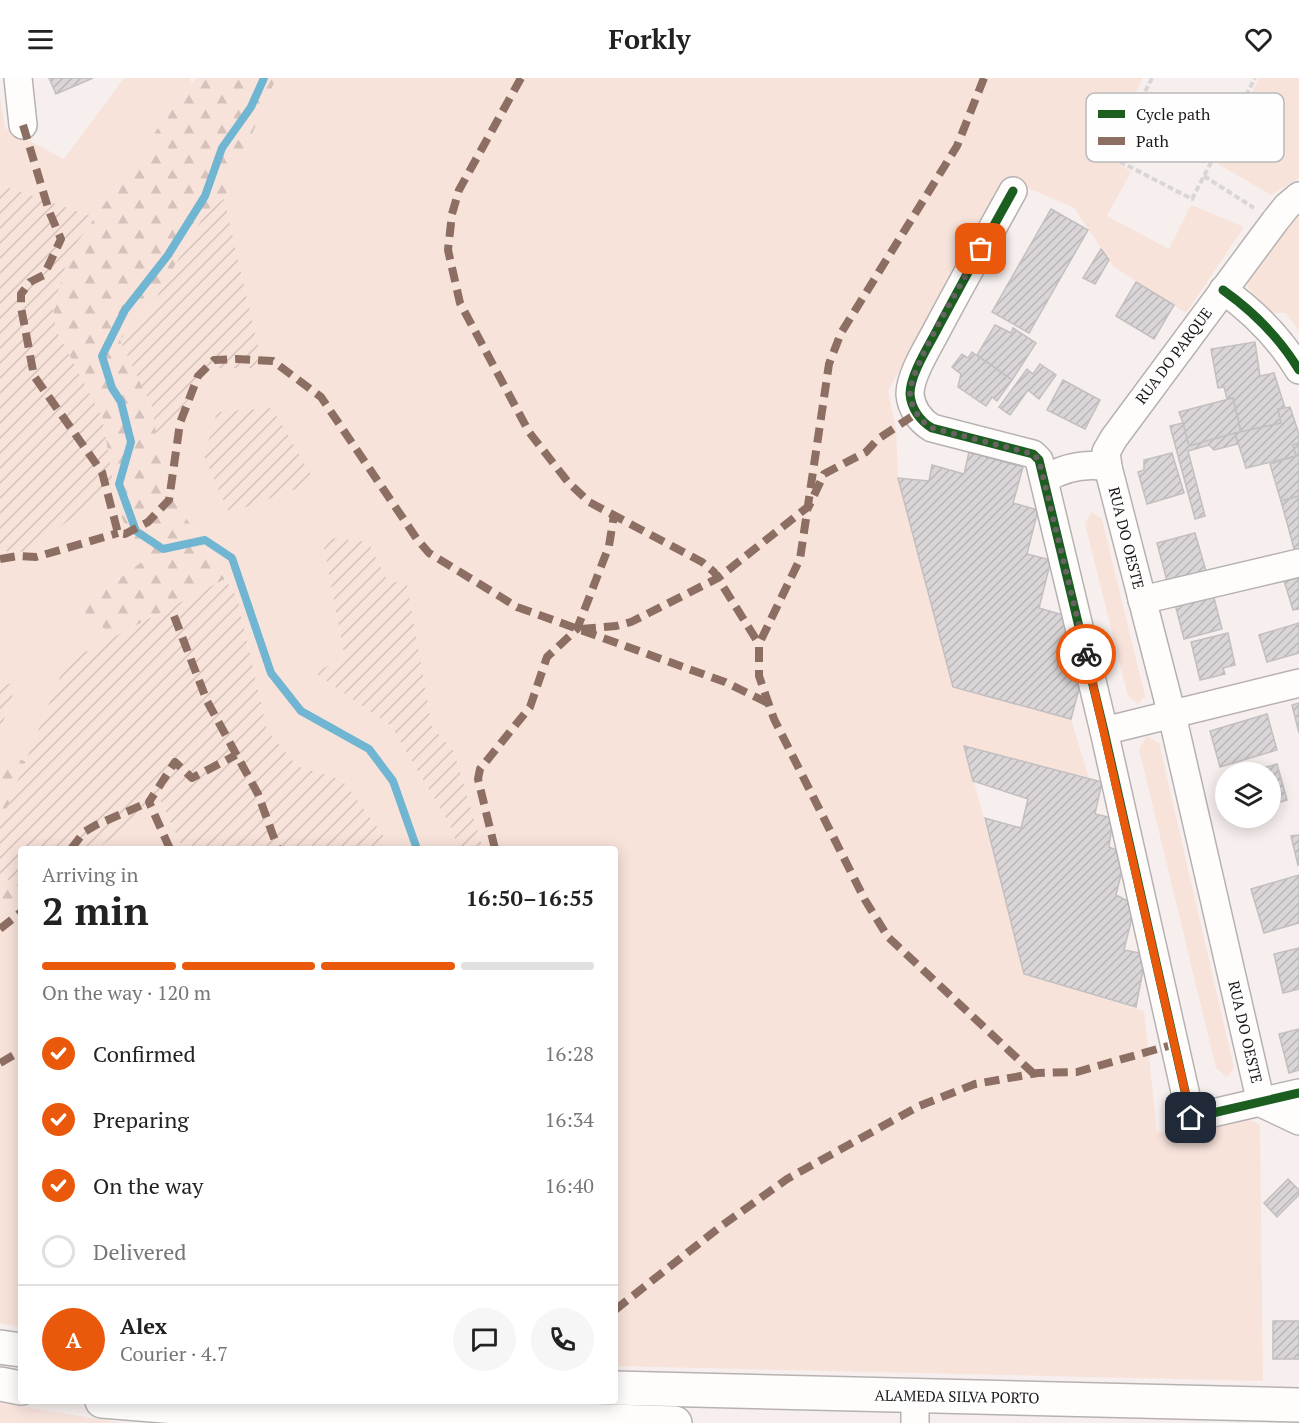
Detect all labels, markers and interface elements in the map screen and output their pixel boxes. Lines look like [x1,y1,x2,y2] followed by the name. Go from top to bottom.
[608,21,691,57] text: Forkly
[24,23,57,56] icon: menu
[1242,23,1275,56] icon: heart
[1086,93,1284,162] legend
[1136,103,1211,125] text: Cycle path
[1136,130,1170,152] text: Path
[955,223,1006,274] pin
[964,232,997,265] icon: bag
[1130,303,1216,408] street label: RUA DO PARQUE
[1105,485,1149,591] street label: RUA DO OESTE
[1056,624,1116,684] courier
[1070,638,1103,671] icon: bike
[1215,762,1281,828] map controls
[1215,762,1281,828] button: layers
[42,861,138,888] text: Arriving in
[466,883,594,912] text: 16:50–16:55
[42,884,149,936] text: 2 min
[42,979,211,1006] text: On the way · 120 m
[1224,979,1267,1085] street label: RUA DO OESTE
[42,1037,75,1070] icon: check
[93,1039,196,1068] text: Confirmed
[545,1040,594,1067] text: 16:28
[1165,1092,1216,1143] pin
[1174,1101,1207,1134] icon: home
[42,1103,75,1136] icon: check
[93,1105,189,1134] text: Preparing
[545,1106,594,1133] text: 16:34
[42,1169,75,1202] icon: check
[93,1171,203,1200] text: On the way
[545,1172,594,1199] text: 16:40
[93,1237,186,1266] text: Delivered
[453,1308,516,1371] button: chat
[531,1308,594,1371] button: phone
[120,1311,167,1340] text: Alex
[65,1325,82,1354] text: A
[120,1340,228,1367] text: Courier · 4.7
[874,1385,1040,1407] street label: ALAMEDA SILVA PORTO

